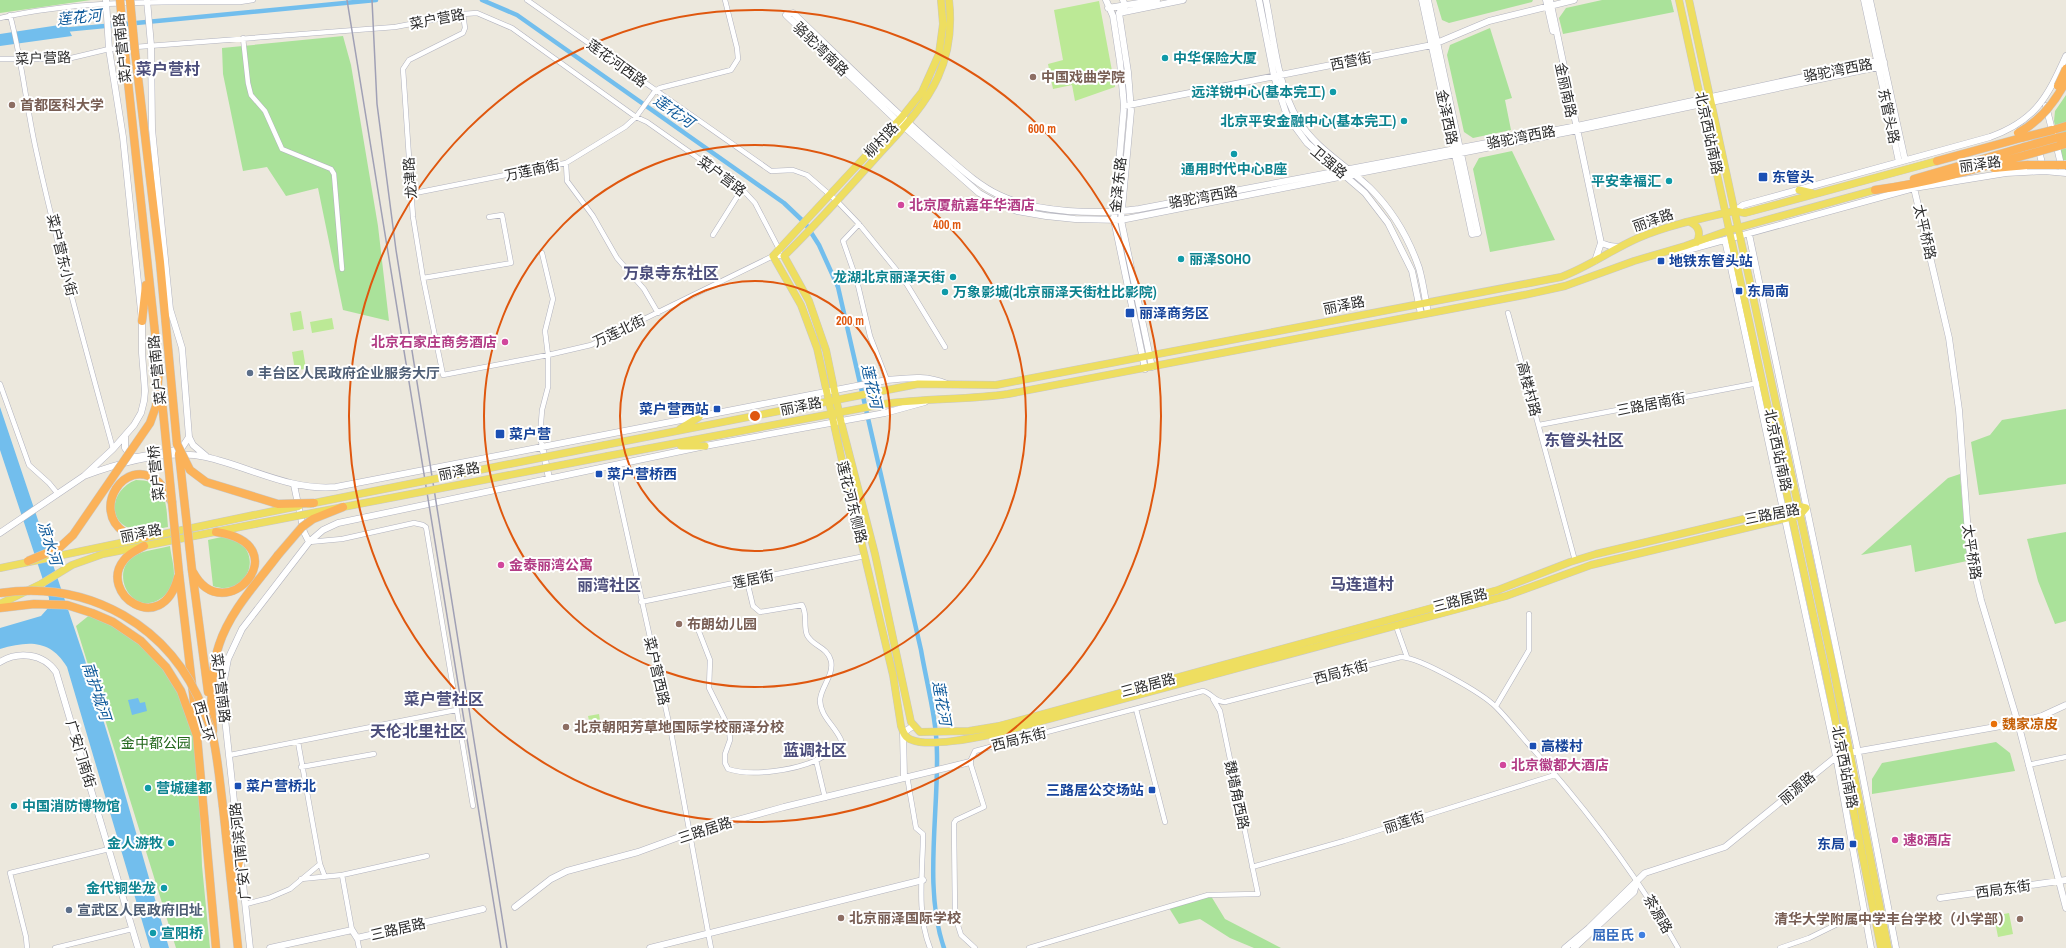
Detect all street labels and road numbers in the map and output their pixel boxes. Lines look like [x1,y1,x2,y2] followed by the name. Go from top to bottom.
[408,5,466,33] street label: 菜户营路
[109,12,135,84] street label: 菜户营南路
[790,18,852,80] street label: 骆驼湾南路
[583,35,651,91] street label: 莲花河西路
[15,48,71,68] street label: 菜户营路
[1329,48,1373,74] street label: 西营街
[1802,54,1874,86] street label: 骆驼湾西路
[1551,61,1581,119] street label: 金丽南路
[1874,87,1904,145] street label: 东管头路
[1432,88,1462,146] street label: 金泽西路
[1691,90,1727,176] street label: 北京西站南路
[860,119,902,161] street label: 柳村路
[1485,121,1557,153] street label: 骆驼湾西路
[1307,142,1351,182] street label: 卫强路
[694,152,750,200] street label: 菜户营路
[1958,152,2002,176] street label: 丽泽路
[503,155,561,185] street label: 万莲南街
[400,156,420,200] street label: 龙津路
[1106,156,1130,214] street label: 金泽东路
[1167,182,1239,212] street label: 骆驼湾西路
[1910,203,1940,261] street label: 太平桥路
[1630,205,1676,235] street label: 丽泽路
[43,212,81,298] street label: 菜户营东小街
[1322,292,1366,318] street label: 丽泽路
[590,311,648,351] street label: 万莲北街
[144,334,170,406] street label: 菜户营南路
[1513,360,1545,418] street label: 高楼村路
[1615,388,1687,420] street label: 三路居南街
[779,393,823,419] street label: 丽泽路
[1760,407,1796,493] street label: 北京西站南路
[144,444,168,502] street label: 菜户营桥
[437,458,481,484] street label: 丽泽路
[833,459,871,545] street label: 莲花河东侧路
[1743,500,1801,528] street label: 三路居路
[119,520,163,546] street label: 丽泽路
[1959,523,1985,581] street label: 太平桥路
[731,566,775,592] street label: 莲居街
[1431,584,1489,616] street label: 三路居路
[640,635,674,707] street label: 菜户营西路
[208,652,234,724] street label: 菜户营南路
[1312,656,1370,688] street label: 西局东街
[1119,669,1177,701] street label: 三路居路
[190,698,218,744] street label: 西二环
[62,718,100,790] street label: 广安门南街
[990,723,1048,755] street label: 西局东街
[1828,724,1862,810] street label: 北京西站南路
[1221,759,1253,831] street label: 魏墙角西路
[1775,768,1819,808] street label: 丽源路
[226,801,254,901] street label: 广安门南滨河路
[1381,807,1427,837] street label: 丽莲街
[676,813,734,847] street label: 三路居路
[1974,876,2032,902] street label: 西局东街
[1639,891,1677,937] street label: 茶源路
[369,914,427,944] street label: 三路居路

